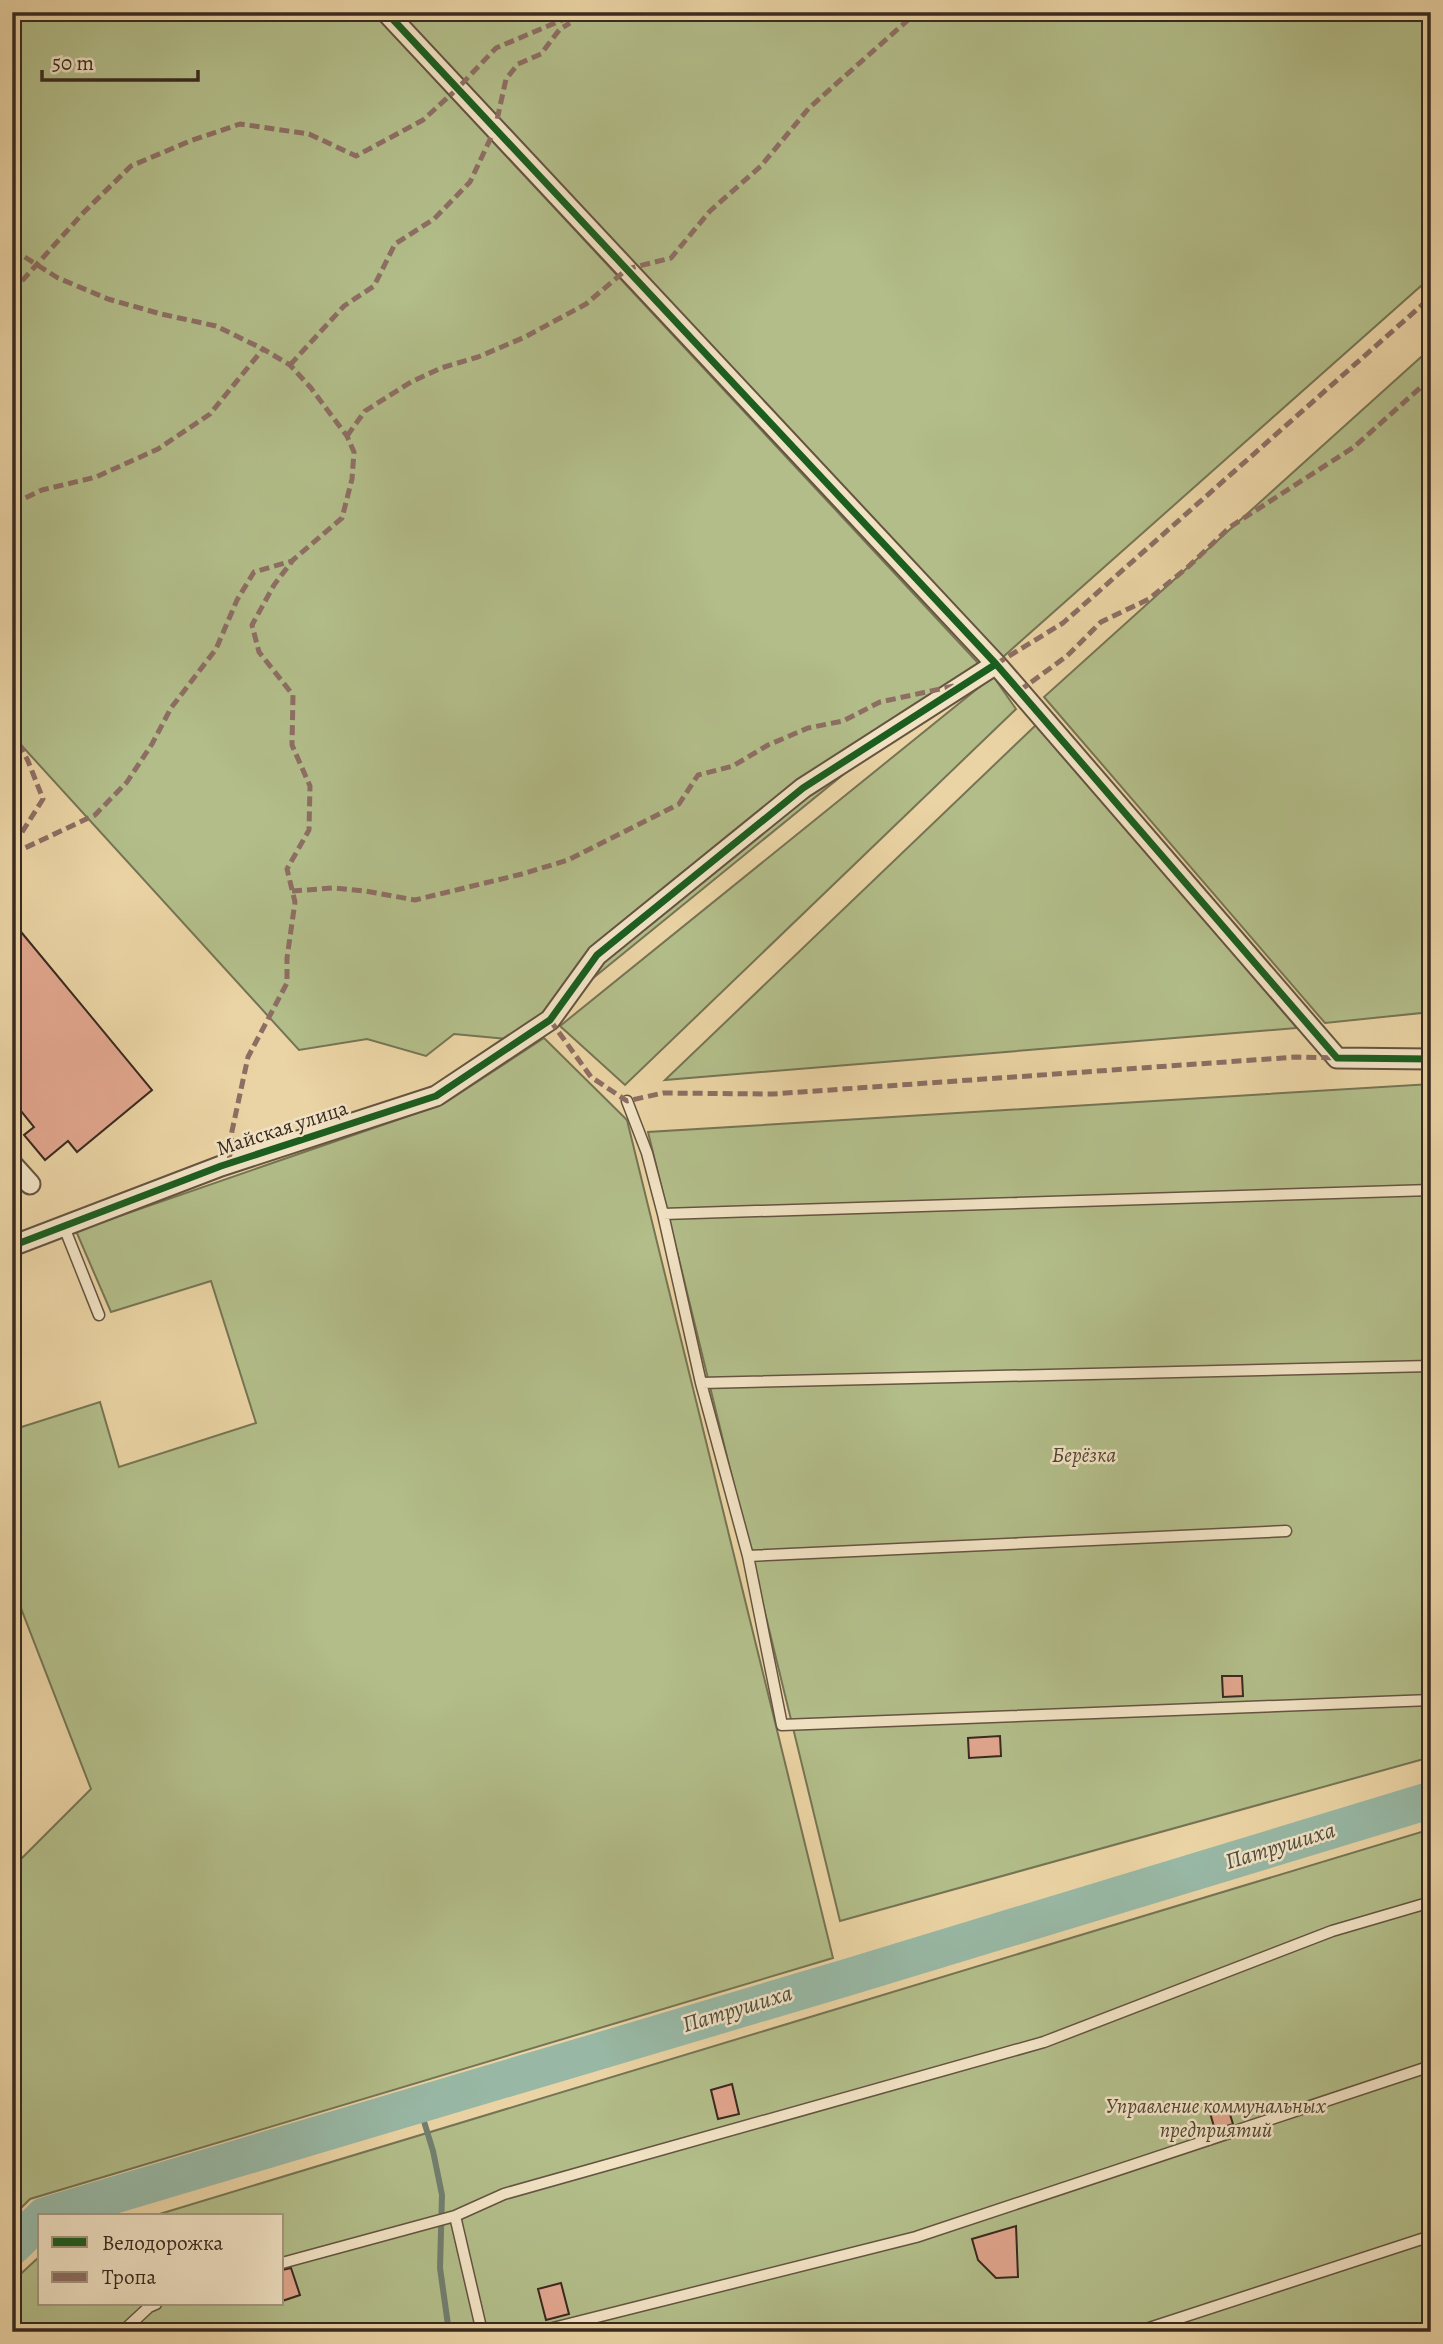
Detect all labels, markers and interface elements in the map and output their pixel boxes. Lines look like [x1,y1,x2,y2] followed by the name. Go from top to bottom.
[42,38,198,82] scale bar
[52,49,94,77] text: 50 m
[213,1093,352,1162] street label: Майская улица
[1052,1441,1116,1469] park label: Берёзка
[1221,1814,1339,1877] water label: Патрушиха
[678,1977,796,2040] water label: Патрушиха
[1106,2092,1326,2144] park label: Управление коммунальных предприятий
[38,2214,284,2306] legend
[102,2229,223,2257] text: Велодорожка
[102,2263,156,2291] text: Тропа

